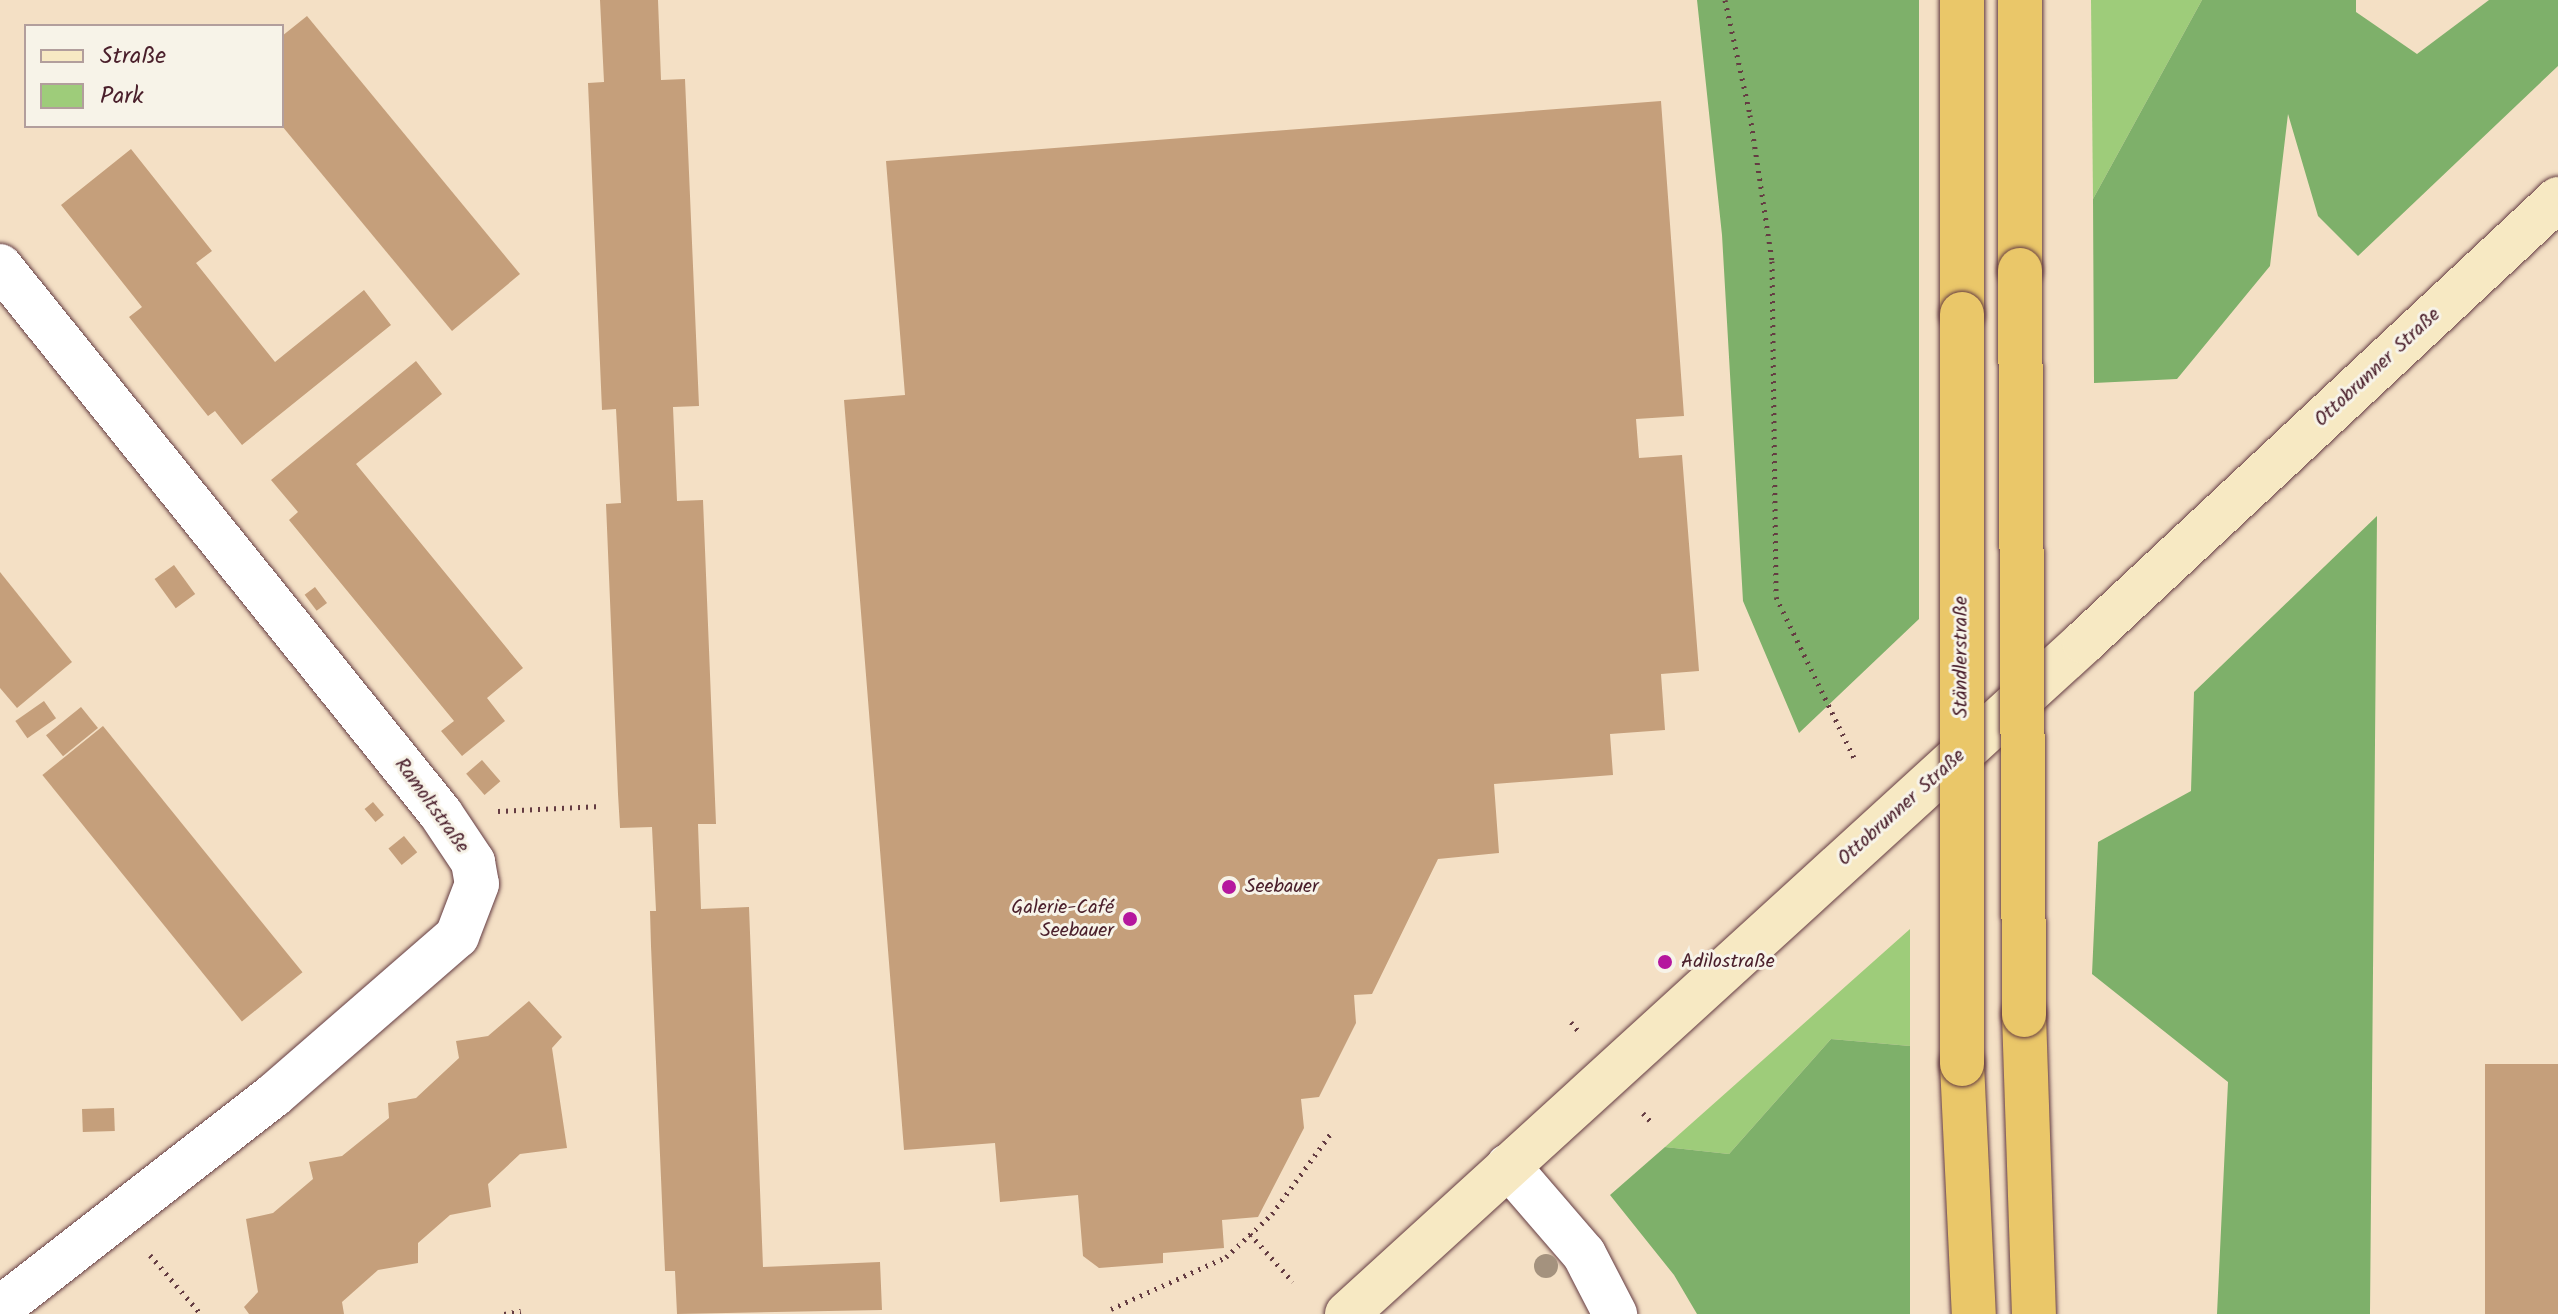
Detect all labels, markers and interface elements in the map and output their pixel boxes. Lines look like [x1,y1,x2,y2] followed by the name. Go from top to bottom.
[24,24,284,128] legend
[100,37,166,76] text: Straße
[100,77,144,116] text: Park
[2310,303,2446,433] street label: Ottobrunner Straße
[1950,596,1974,718] street label: Ständlerstraße
[1833,744,1971,872] street label: Ottobrunner Straße
[388,754,474,858] street label: Ramoltstraße
[1245,875,1319,899] place label: Seebauer
[1220,878,1238,896] marker: Seebauer
[1011,896,1114,943] place label: Galerie-Café Seebauer
[1121,910,1139,928] marker: Galerie-Café Seebauer
[1681,950,1775,974] place label: Adilostraße
[1656,953,1674,971] marker: Adilostraße

